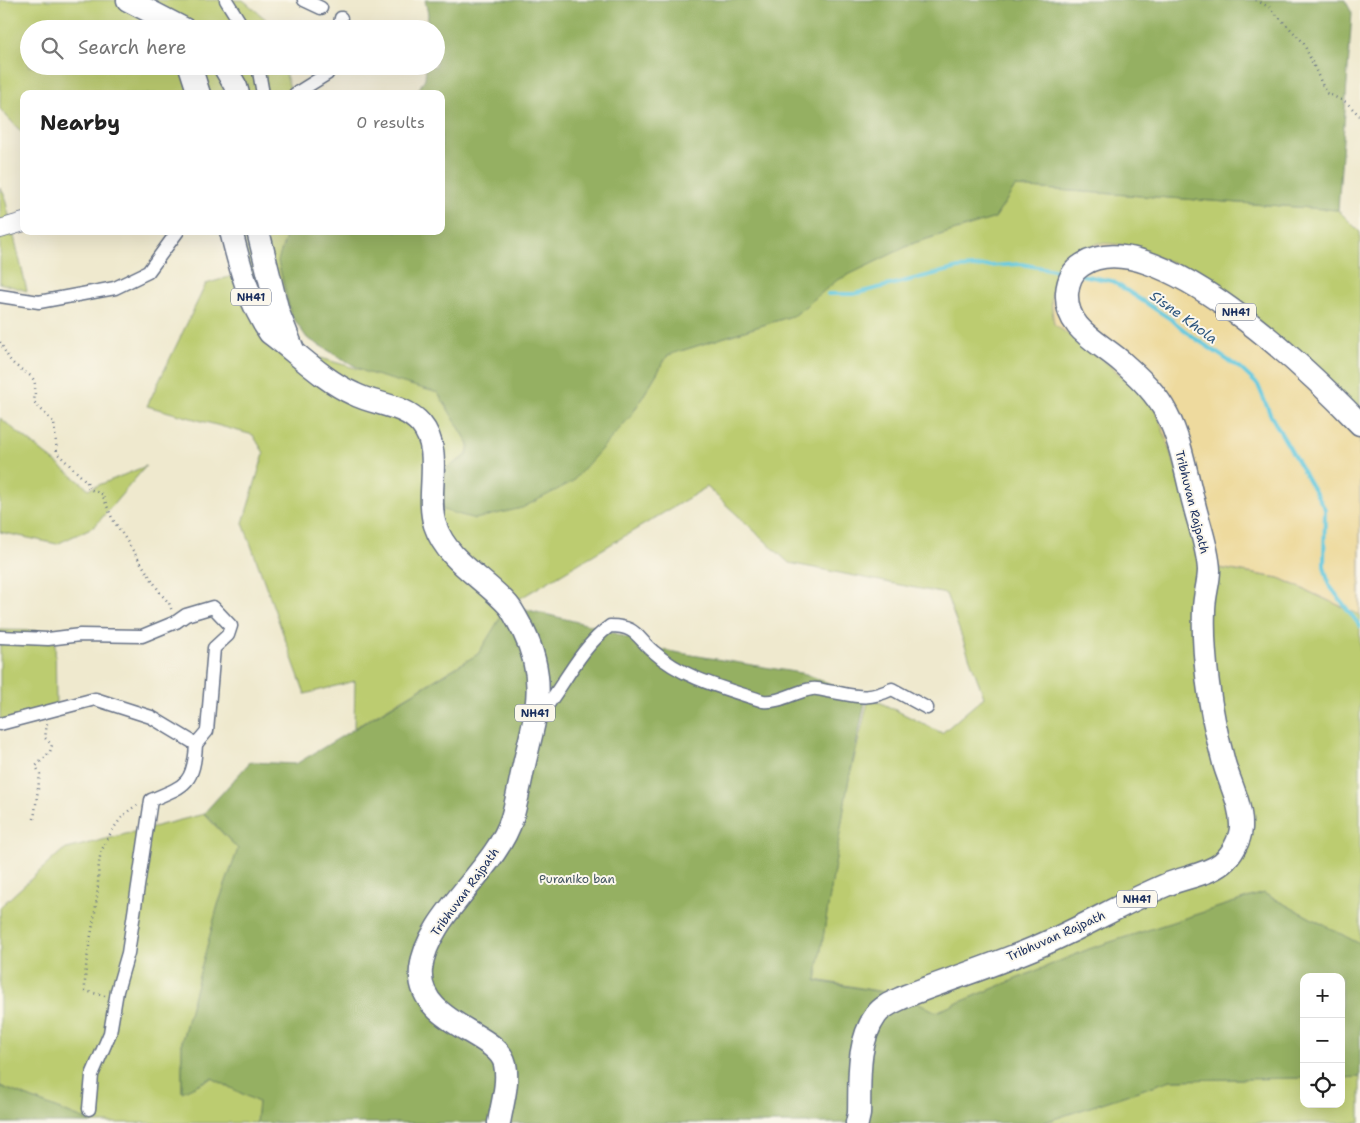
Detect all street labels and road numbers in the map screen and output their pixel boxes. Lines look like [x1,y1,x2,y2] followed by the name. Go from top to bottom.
[231,288,271,306] road number: NH41
[1216,304,1256,320] road number: NH41
[1171,448,1213,556] street label: Tribhuvan Rajpath
[515,704,555,721] road number: NH41
[427,844,503,940] street label: Tribhuvan Rajpath
[1117,891,1157,908] road number: NH41
[1004,907,1108,965] street label: Tribhuvan Rajpath

